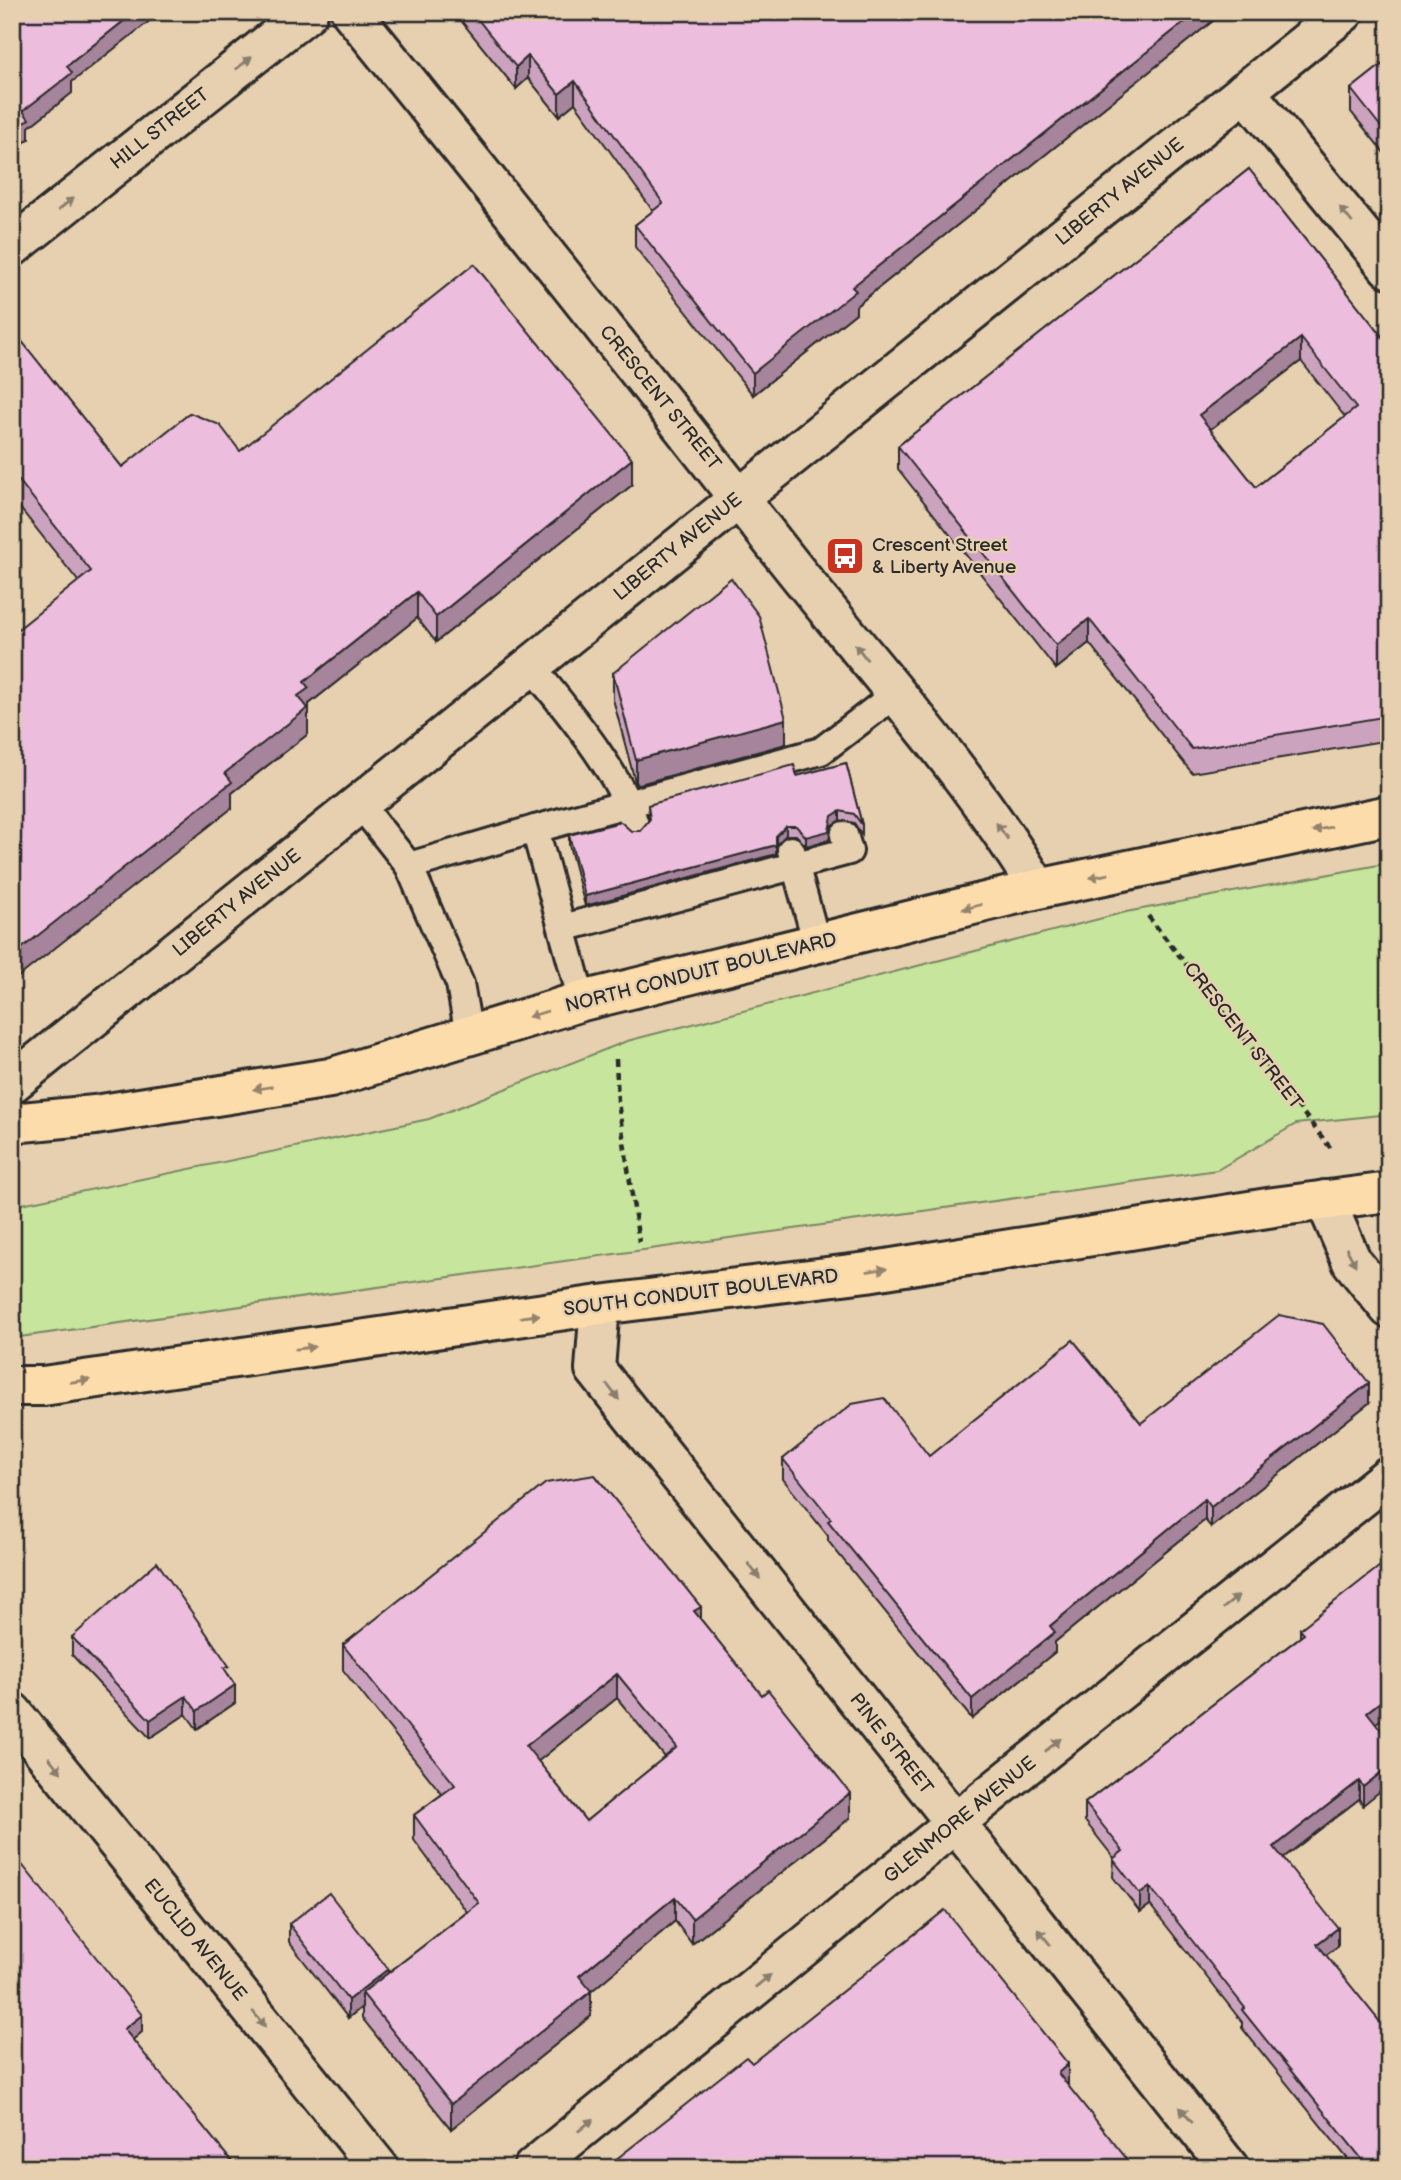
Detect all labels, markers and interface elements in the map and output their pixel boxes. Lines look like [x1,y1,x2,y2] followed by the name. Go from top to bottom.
[234,55,252,70] one-way arrow
[106,83,214,175] street label: HILL STREET
[1051,133,1189,251] street label: LIBERTY AVENUE
[56,197,74,212] one-way arrow
[1339,206,1354,223] one-way arrow
[594,321,726,476] street label: CRESCENT STREET
[609,488,747,606] street label: LIBERTY AVENUE
[872,534,1016,579] place label: Crescent Street & Liberty Avenue
[824,535,866,577] bus stop icon: Crescent Street & Liberty Avenue
[853,644,868,662] one-way arrow
[995,822,1009,840] one-way arrow
[1311,824,1333,835] one-way arrow
[168,844,306,962] street label: LIBERTY AVENUE
[1088,871,1110,882] one-way arrow
[961,902,983,913] one-way arrow
[563,928,839,1018] street label: NORTH CONDUIT BOULEVARD
[1179,958,1308,1114] street label: CRESCENT STREET
[527,1010,548,1020] one-way arrow
[252,1083,274,1094] one-way arrow
[1345,1248,1357,1267] one-way arrow
[867,1264,889,1275] one-way arrow
[562,1265,840,1321] street label: SOUTH CONDUIT BOULEVARD
[520,1310,542,1321] one-way arrow
[294,1342,316,1353] one-way arrow
[69,1375,91,1386] one-way arrow
[605,1382,620,1400] one-way arrow
[746,1561,761,1579] one-way arrow
[1221,1595,1239,1610] one-way arrow
[844,1689,938,1800] street label: PINE STREET
[1044,1737,1062,1752] one-way arrow
[879,1752,1041,1888] street label: GLENMORE AVENUE
[47,1757,62,1774] one-way arrow
[139,1874,251,2006] street label: EUCLID AVENUE
[1036,1929,1051,1947] one-way arrow
[754,1974,771,1989] one-way arrow
[251,2010,266,2028] one-way arrow
[1179,2106,1194,2124] one-way arrow
[577,2117,595,2132] one-way arrow

